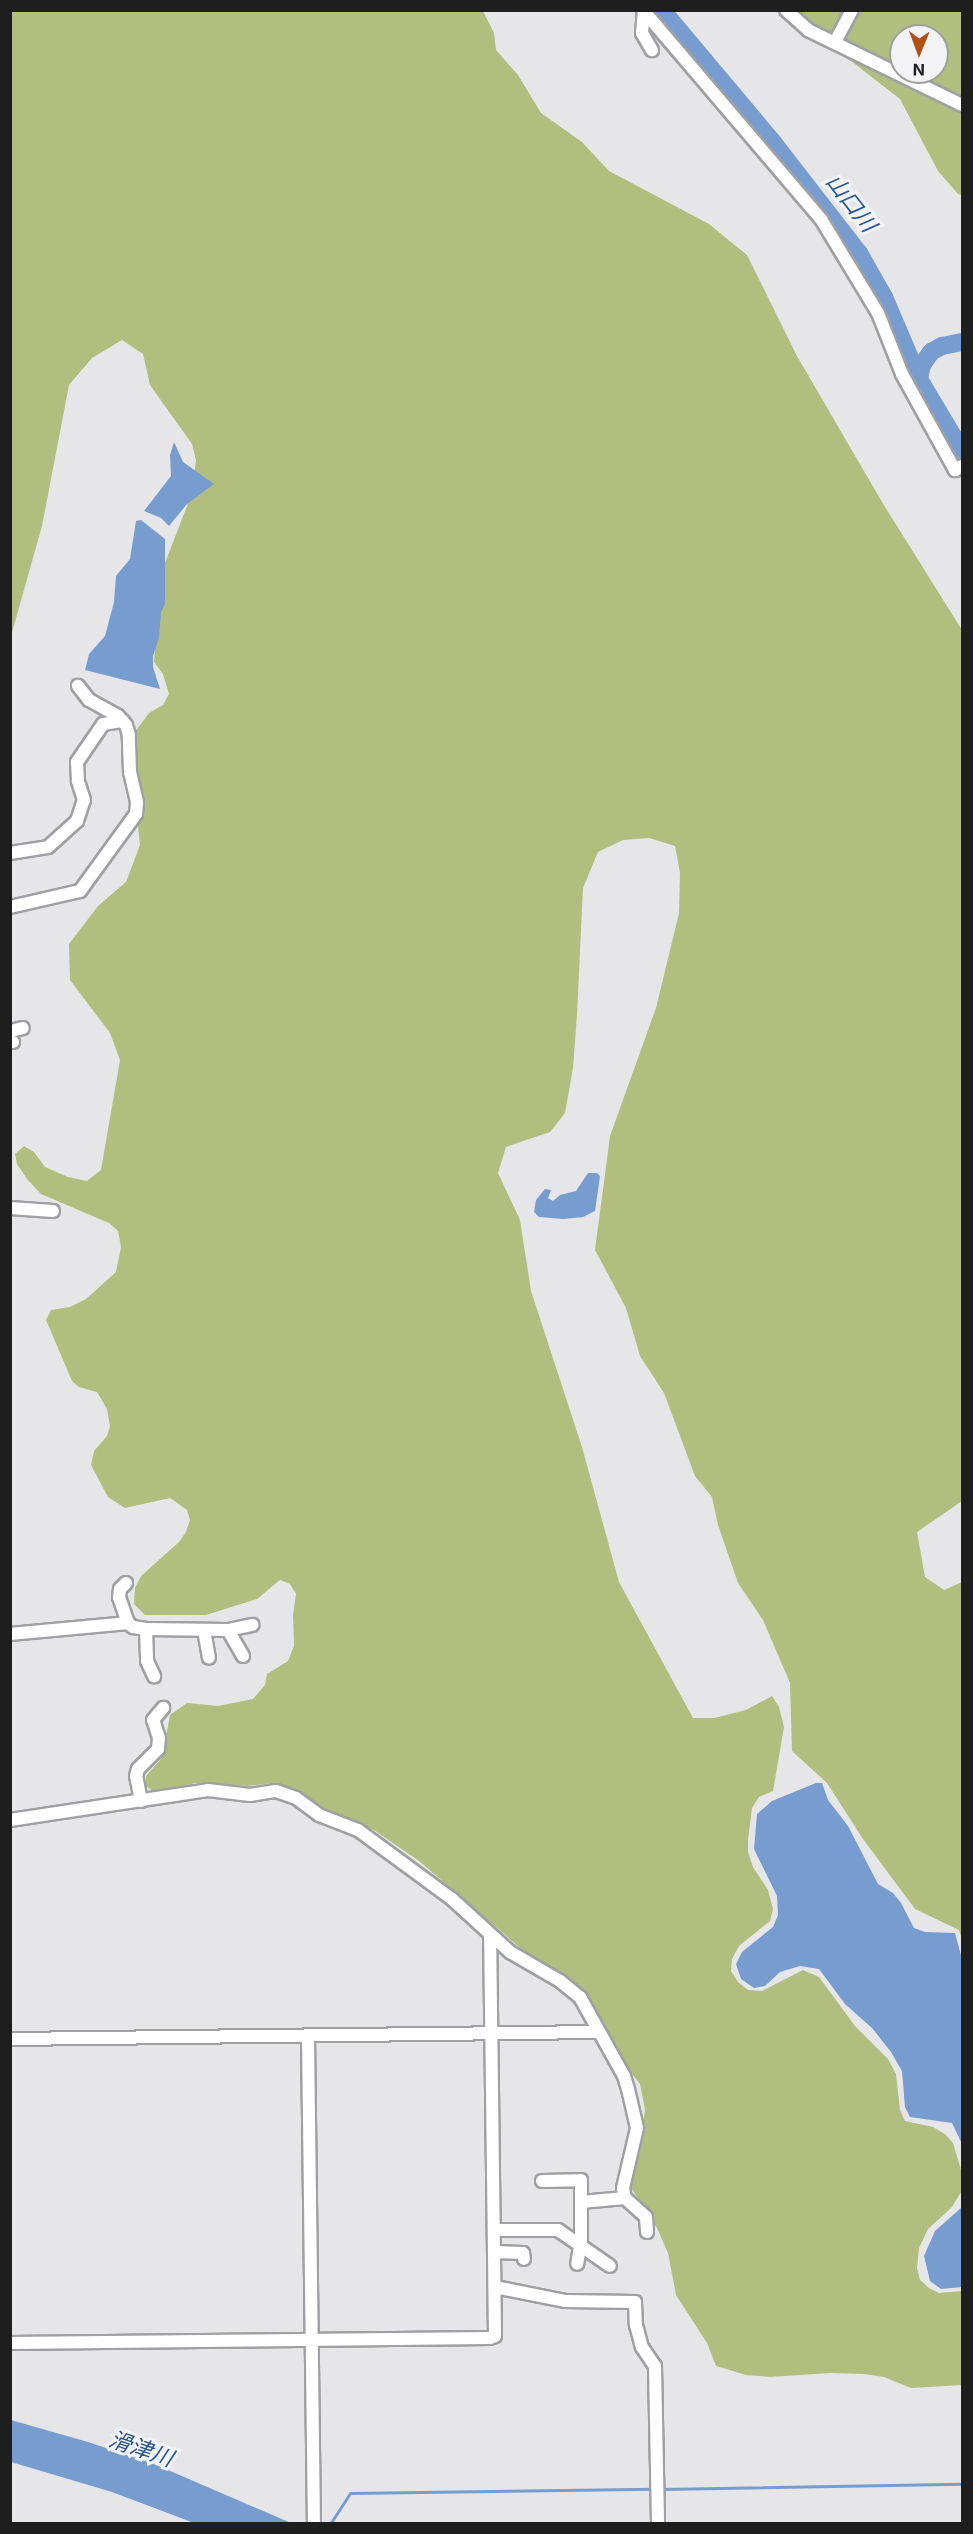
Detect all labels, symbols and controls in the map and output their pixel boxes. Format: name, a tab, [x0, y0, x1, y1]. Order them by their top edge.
north arrow	[889, 24, 949, 84]
text: N	[912, 60, 925, 80]
water label: 山口川	[820, 169, 882, 237]
water label: 滑津川	[106, 2426, 176, 2472]

